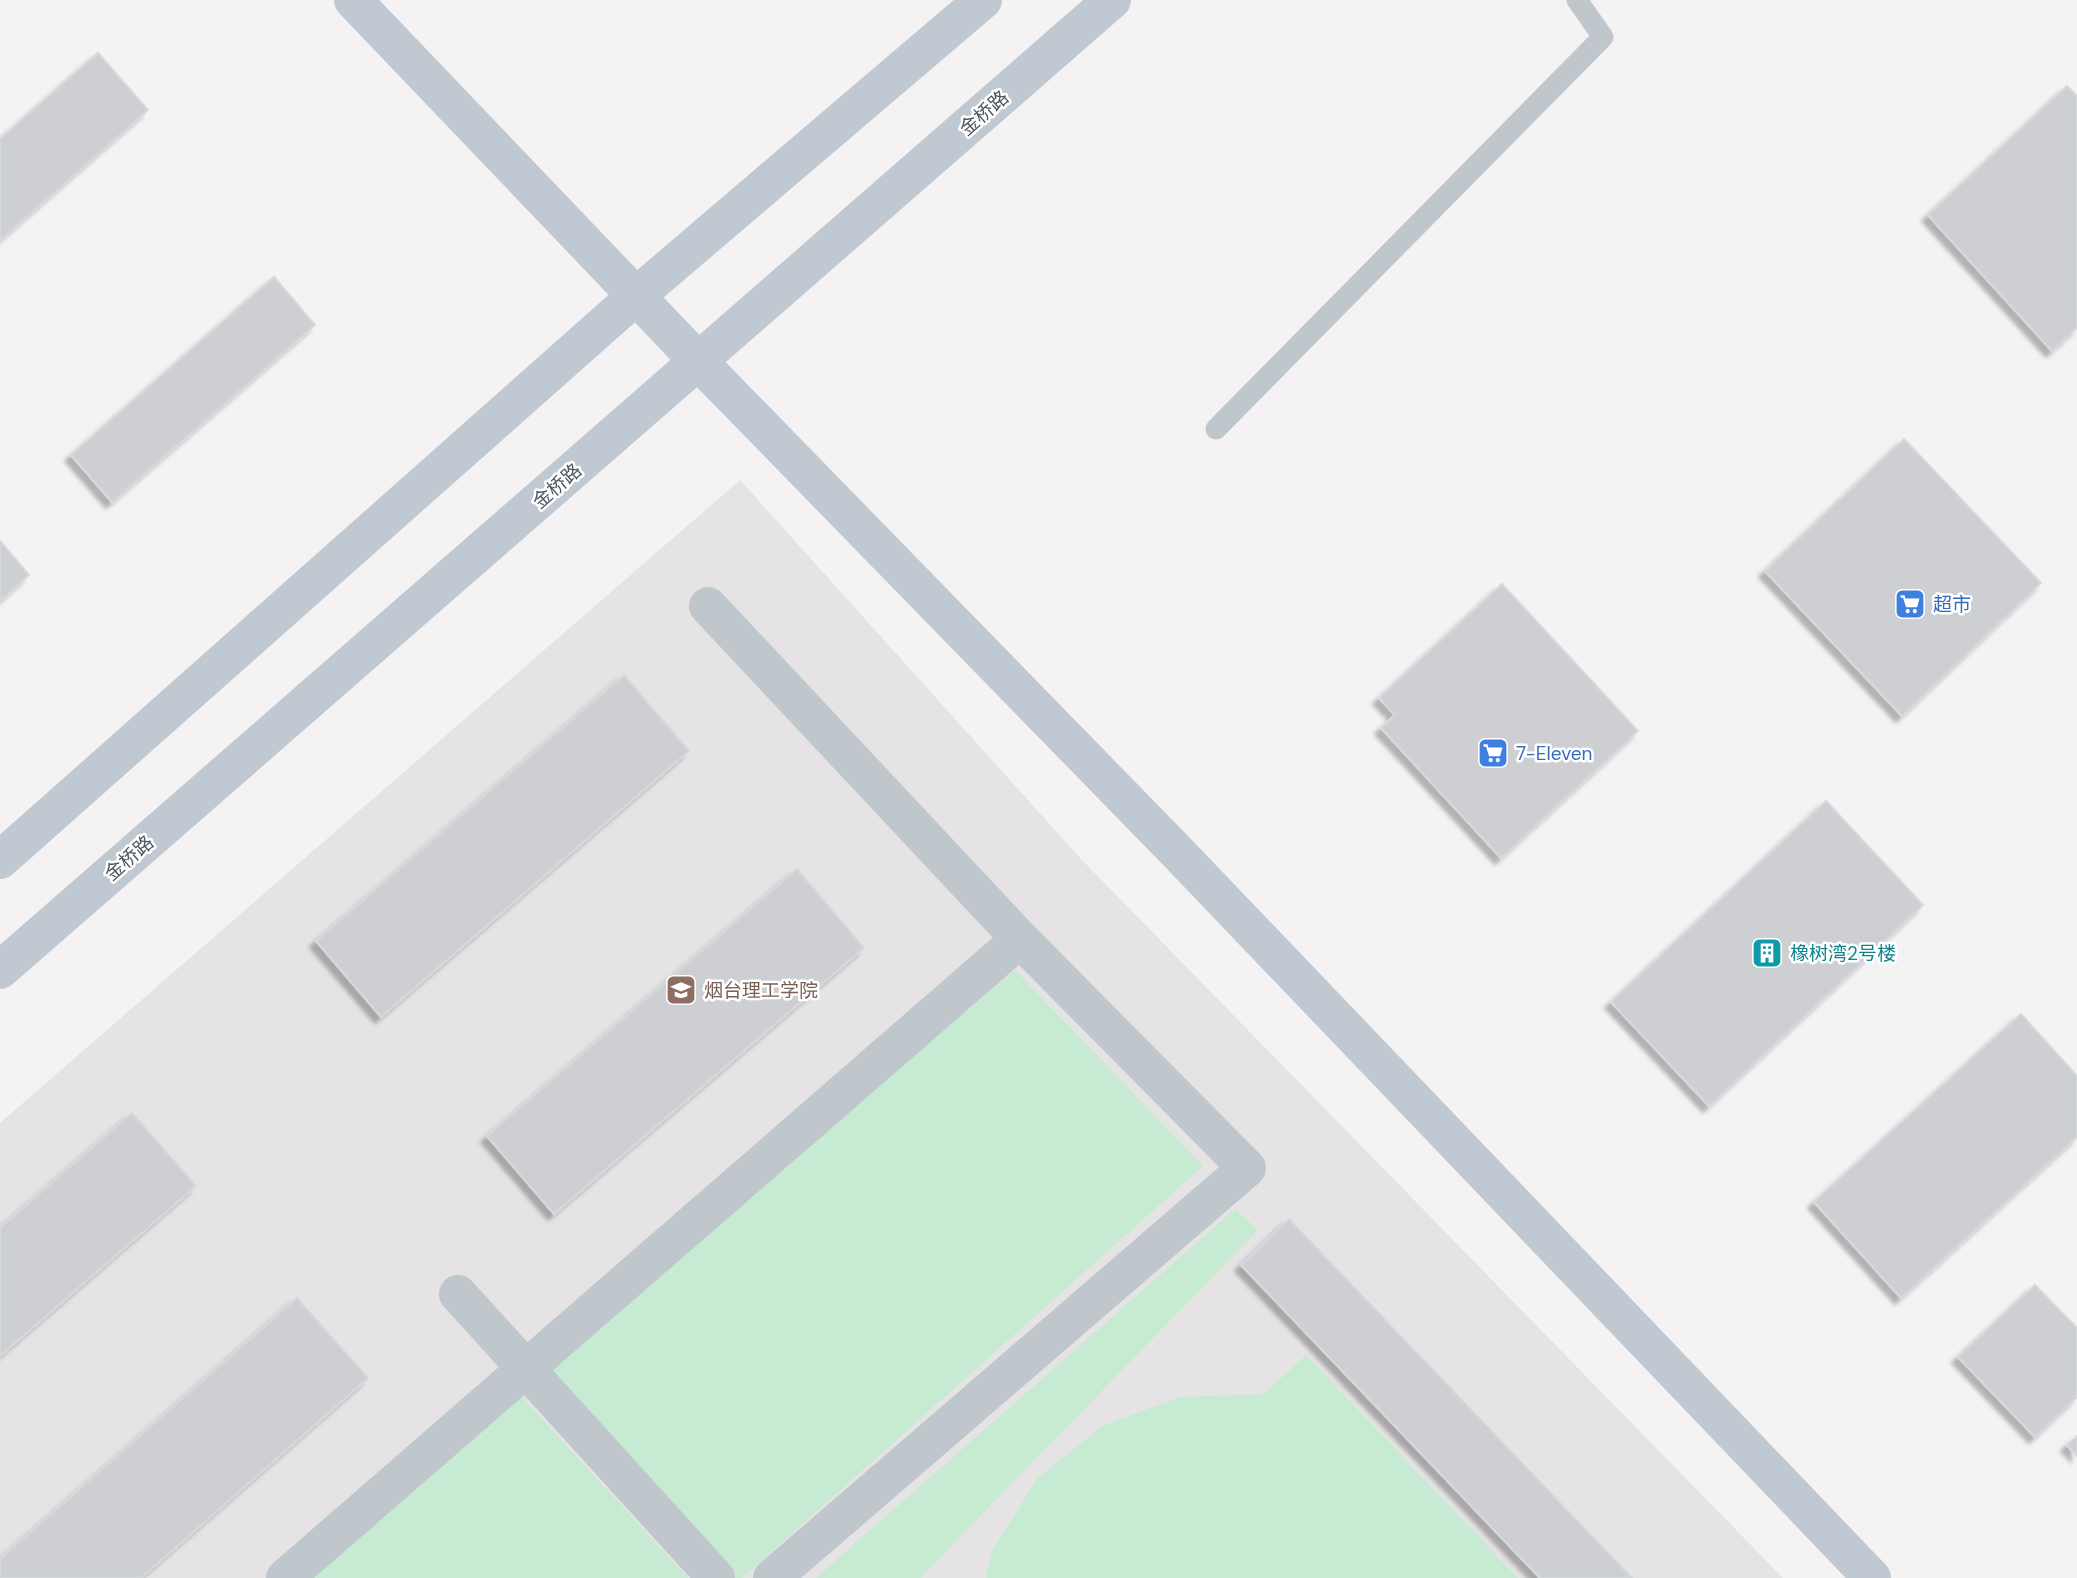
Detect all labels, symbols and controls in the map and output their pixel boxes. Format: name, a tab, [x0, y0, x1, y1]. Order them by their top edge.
street label: 金桥路	[954, 85, 1014, 141]
street label: 金桥路	[527, 458, 587, 514]
supermarket icon: 超市	[1893, 587, 1927, 621]
place label: 超市	[1933, 592, 1971, 617]
supermarket icon: 7-Eleven	[1476, 736, 1510, 770]
place label: 7-Eleven	[1516, 741, 1592, 766]
street label: 金桥路	[99, 830, 159, 886]
building icon: 橡树湾2号楼	[1750, 936, 1784, 970]
place label: 橡树湾2号楼	[1790, 941, 1896, 966]
school or university icon: 烟台理工学院	[664, 973, 698, 1007]
place label: 烟台理工学院	[704, 978, 818, 1003]

